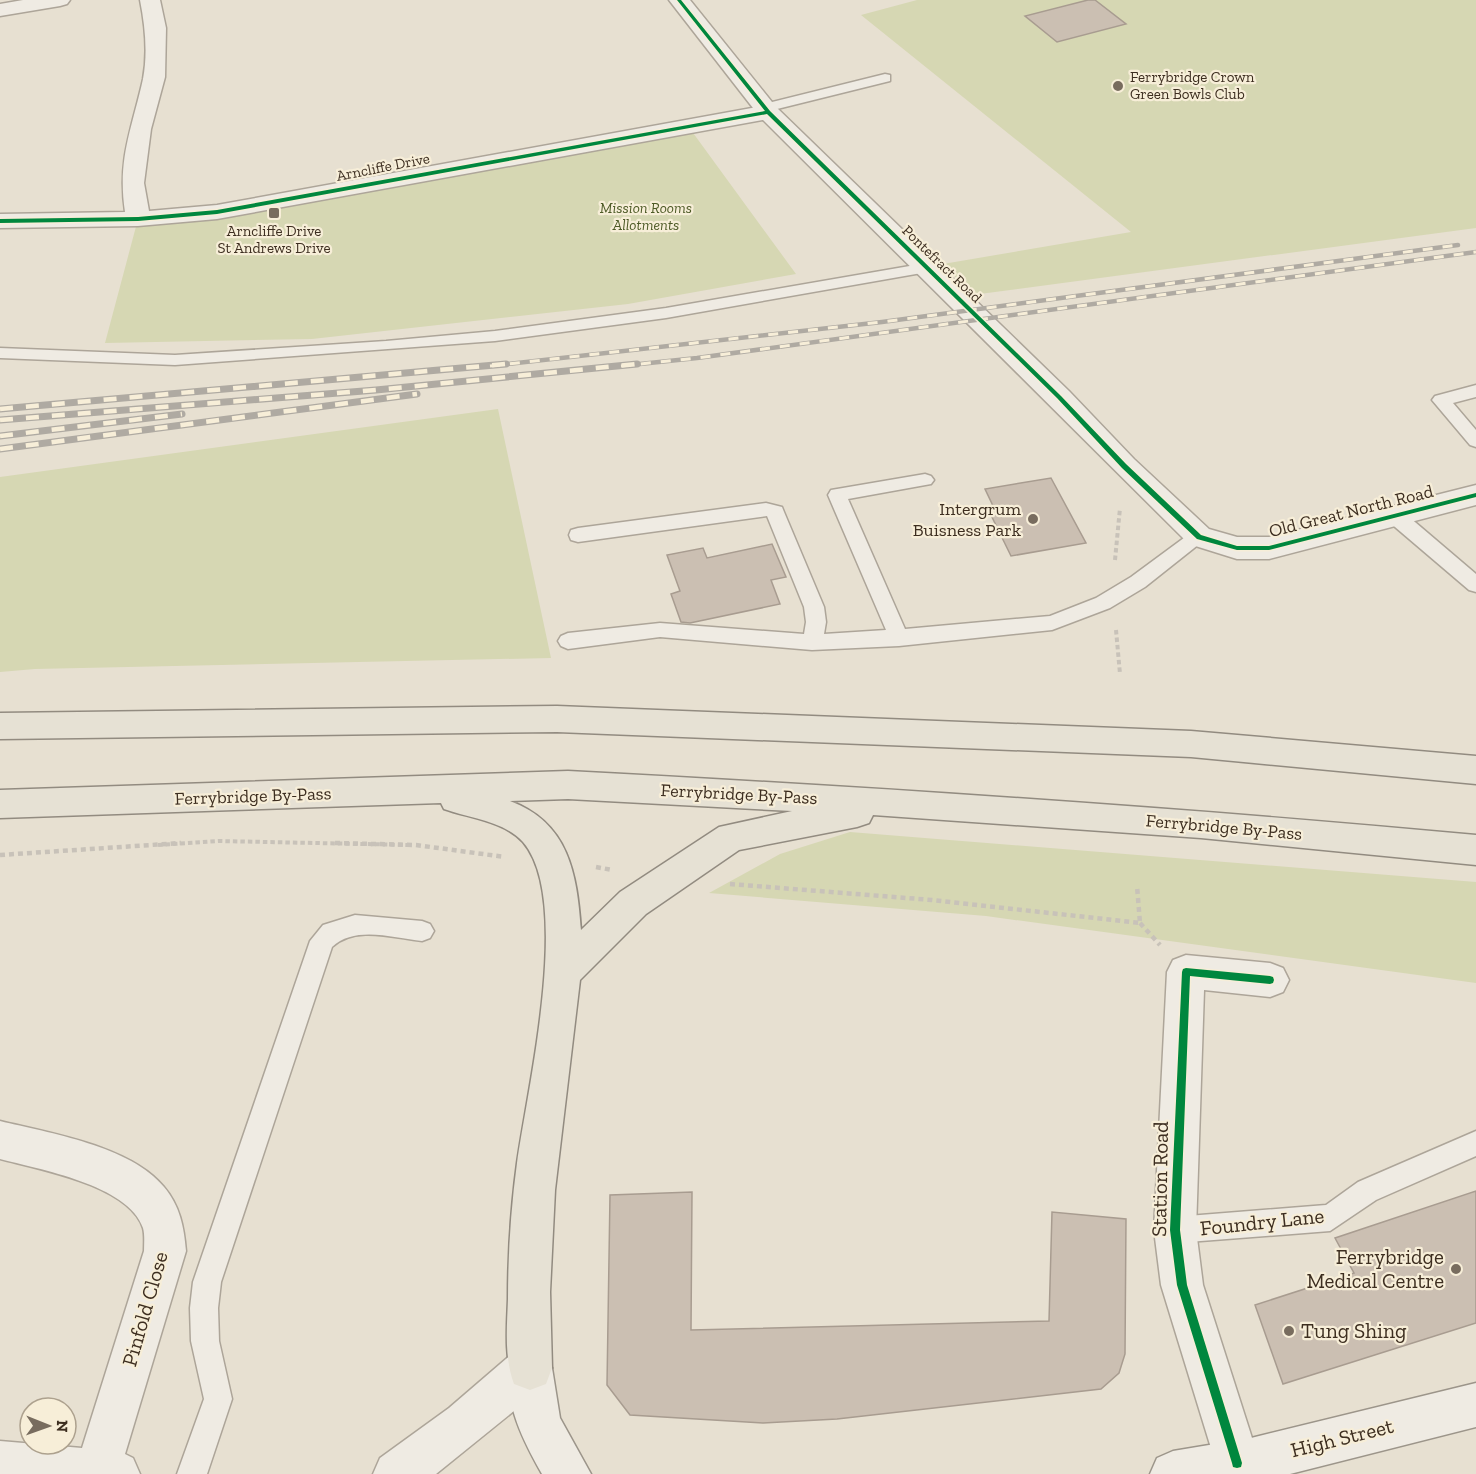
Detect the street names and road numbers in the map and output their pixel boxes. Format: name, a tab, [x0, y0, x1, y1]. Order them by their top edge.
street label: Arncliffe Drive	[335, 149, 431, 185]
street label: Pontefract Road	[898, 222, 986, 307]
street label: Old Great North Road	[1267, 480, 1436, 542]
street label: Ferrybridge By-Pass	[660, 779, 818, 809]
street label: Ferrybridge By-Pass	[174, 782, 332, 810]
street label: Ferrybridge By-Pass	[1145, 809, 1303, 845]
street label: Station Road	[1146, 1121, 1173, 1237]
street label: Foundry Lane	[1199, 1203, 1325, 1240]
street label: Pinfold Close	[116, 1248, 173, 1369]
street label: High Street	[1288, 1413, 1396, 1462]

